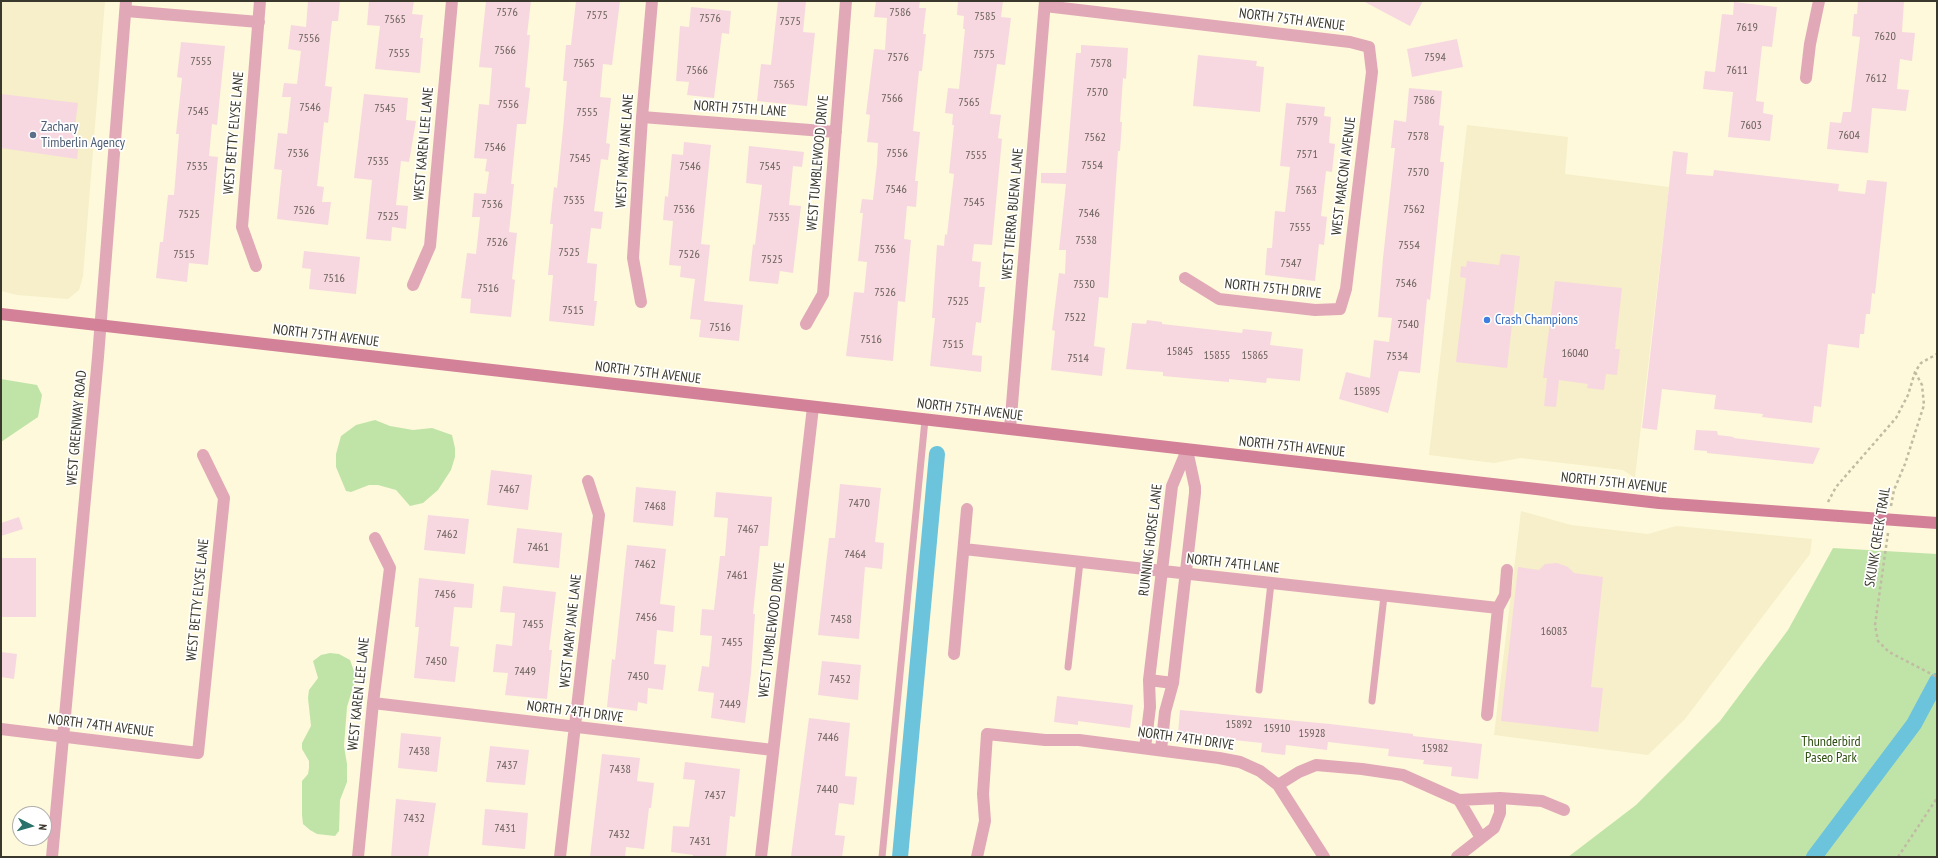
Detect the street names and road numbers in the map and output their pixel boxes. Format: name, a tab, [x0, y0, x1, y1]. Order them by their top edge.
street label: NORTH 75TH AVENUE	[1238, 5, 1346, 35]
street label: WEST BETTY ELYSE LANE	[220, 71, 248, 195]
street label: WEST KAREN LEE LANE	[411, 87, 437, 201]
street label: WEST MARY JANE LANE	[613, 93, 637, 209]
street label: WEST TUMBLEWOOD DRIVE	[804, 94, 832, 232]
street label: NORTH 75TH LANE	[693, 97, 787, 121]
street label: WEST MARCONI AVENUE	[1328, 116, 1360, 236]
street label: WEST TIERRA BUENA LANE	[999, 148, 1027, 280]
street label: NORTH 75TH DRIVE	[1224, 276, 1322, 302]
street label: NORTH 75TH AVENUE	[272, 321, 380, 351]
street label: NORTH 75TH AVENUE	[594, 358, 702, 388]
street label: WEST GREENWAY ROAD	[64, 370, 90, 486]
street label: NORTH 75TH AVENUE	[916, 395, 1024, 425]
street label: NORTH 75TH AVENUE	[1238, 433, 1346, 461]
street label: NORTH 75TH AVENUE	[1560, 469, 1668, 497]
street label: RUNNING HORSE LANE	[1136, 483, 1166, 597]
street label: SKUNK CREEK TRAIL	[1862, 486, 1894, 588]
street label: WEST BETTY ELYSE LANE	[183, 538, 213, 662]
street label: NORTH 74TH LANE	[1186, 551, 1280, 577]
street label: WEST TUMBLEWOOD DRIVE	[755, 561, 789, 699]
street label: WEST MARY JANE LANE	[557, 573, 585, 689]
street label: WEST KAREN LEE LANE	[345, 636, 373, 752]
street label: NORTH 74TH DRIVE	[526, 698, 624, 726]
street label: NORTH 74TH AVENUE	[47, 711, 155, 741]
street label: NORTH 74TH DRIVE	[1137, 724, 1235, 754]

